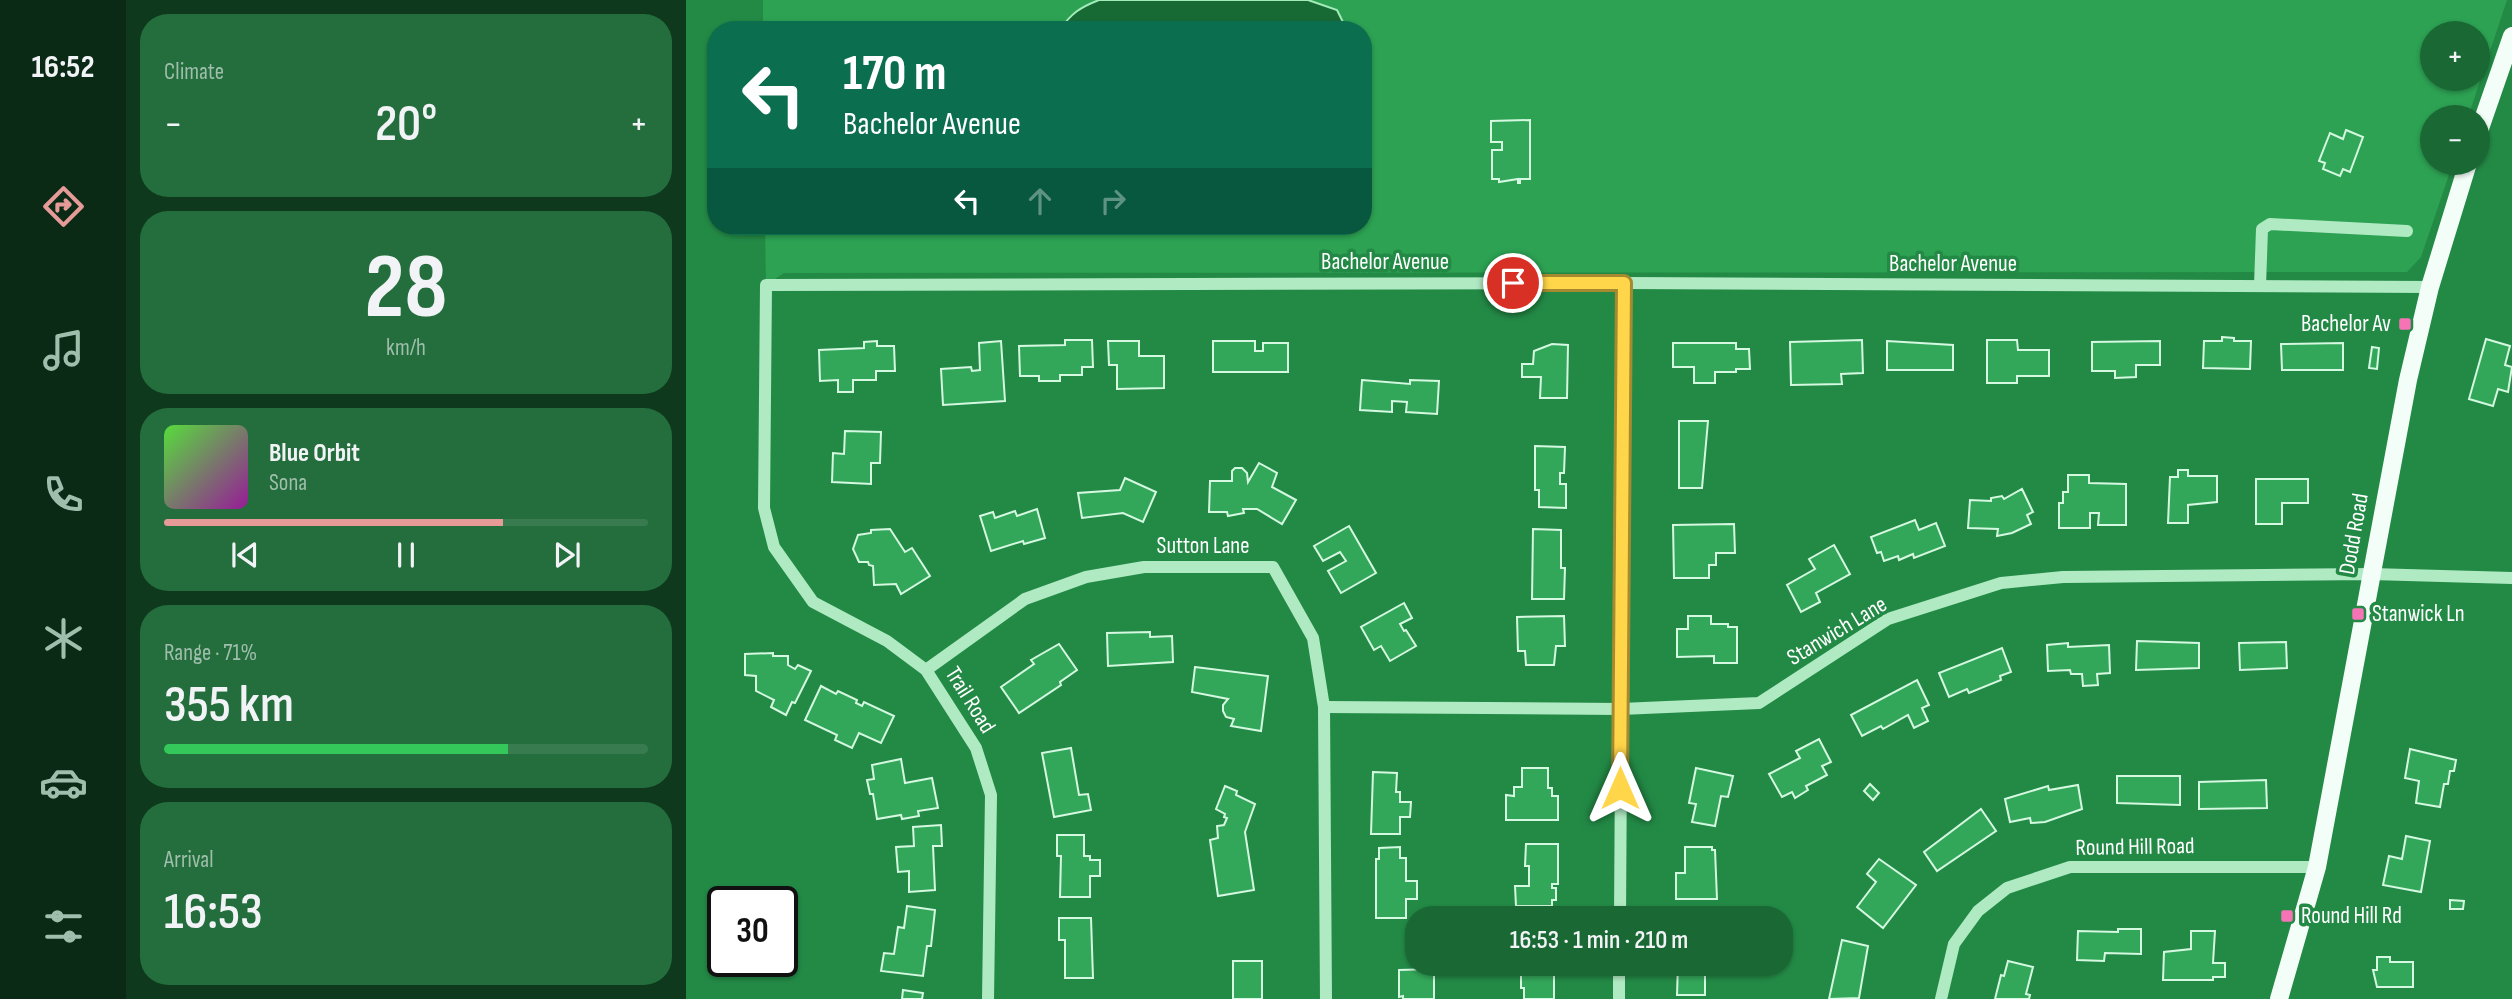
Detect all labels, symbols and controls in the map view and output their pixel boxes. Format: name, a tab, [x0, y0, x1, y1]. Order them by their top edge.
map controls	[2420, 21, 2490, 175]
button: +	[2420, 21, 2490, 91]
text: 170 m	[843, 45, 947, 104]
text: 16:52	[32, 48, 94, 87]
icon: left	[728, 49, 819, 140]
text: Climate	[164, 58, 224, 86]
text: 20°	[375, 93, 437, 156]
text: −	[164, 102, 183, 147]
text: +	[629, 102, 648, 147]
text: Bachelor Avenue	[843, 105, 1021, 144]
button: −	[2420, 105, 2490, 175]
icon: directions	[39, 182, 88, 231]
icon: left	[948, 182, 986, 220]
icon: ahead	[1021, 182, 1059, 220]
icon: right	[1094, 182, 1132, 220]
text: 28	[365, 234, 447, 343]
street label: Bachelor Avenue	[1321, 248, 1449, 276]
street label: Bachelor Avenue	[1889, 250, 2017, 278]
pin	[1483, 253, 1543, 313]
icon: arrive	[1494, 264, 1532, 302]
place label: Bachelor Av	[2301, 310, 2391, 338]
marker: Bachelor Av	[2397, 316, 2413, 332]
icon: music	[39, 326, 88, 375]
text: km/h	[386, 334, 426, 362]
text: Blue Orbit	[269, 438, 360, 469]
text: Sona	[269, 469, 307, 497]
icon: phone	[39, 470, 88, 519]
street label: Dodd Road	[2333, 491, 2375, 577]
street label: Sutton Lane	[1157, 532, 1249, 560]
icon: previous	[226, 536, 264, 574]
icon: pause	[387, 536, 425, 574]
icon: next	[548, 536, 586, 574]
street label: Stanwich Lane	[1782, 590, 1892, 672]
place label: Stanwick Ln	[2372, 600, 2465, 628]
marker: Stanwick Ln	[2350, 606, 2366, 622]
icon: climate	[39, 614, 88, 663]
text: Range · 71%	[164, 639, 257, 667]
street label: Trail Road	[939, 662, 1001, 738]
text: 355 km	[164, 674, 294, 737]
position arrow	[1583, 751, 1657, 825]
icon: car	[39, 758, 88, 807]
street label: Round Hill Road	[2075, 832, 2195, 862]
text: Arrival	[164, 846, 213, 874]
text: 16:53	[164, 881, 263, 944]
speed limit sign: 30	[707, 886, 798, 977]
icon: filters	[39, 902, 88, 951]
place label: Round Hill Rd	[2301, 902, 2402, 930]
marker: Round Hill Rd	[2279, 908, 2295, 924]
text: 16:53 · 1 min · 210 m	[1510, 925, 1688, 956]

